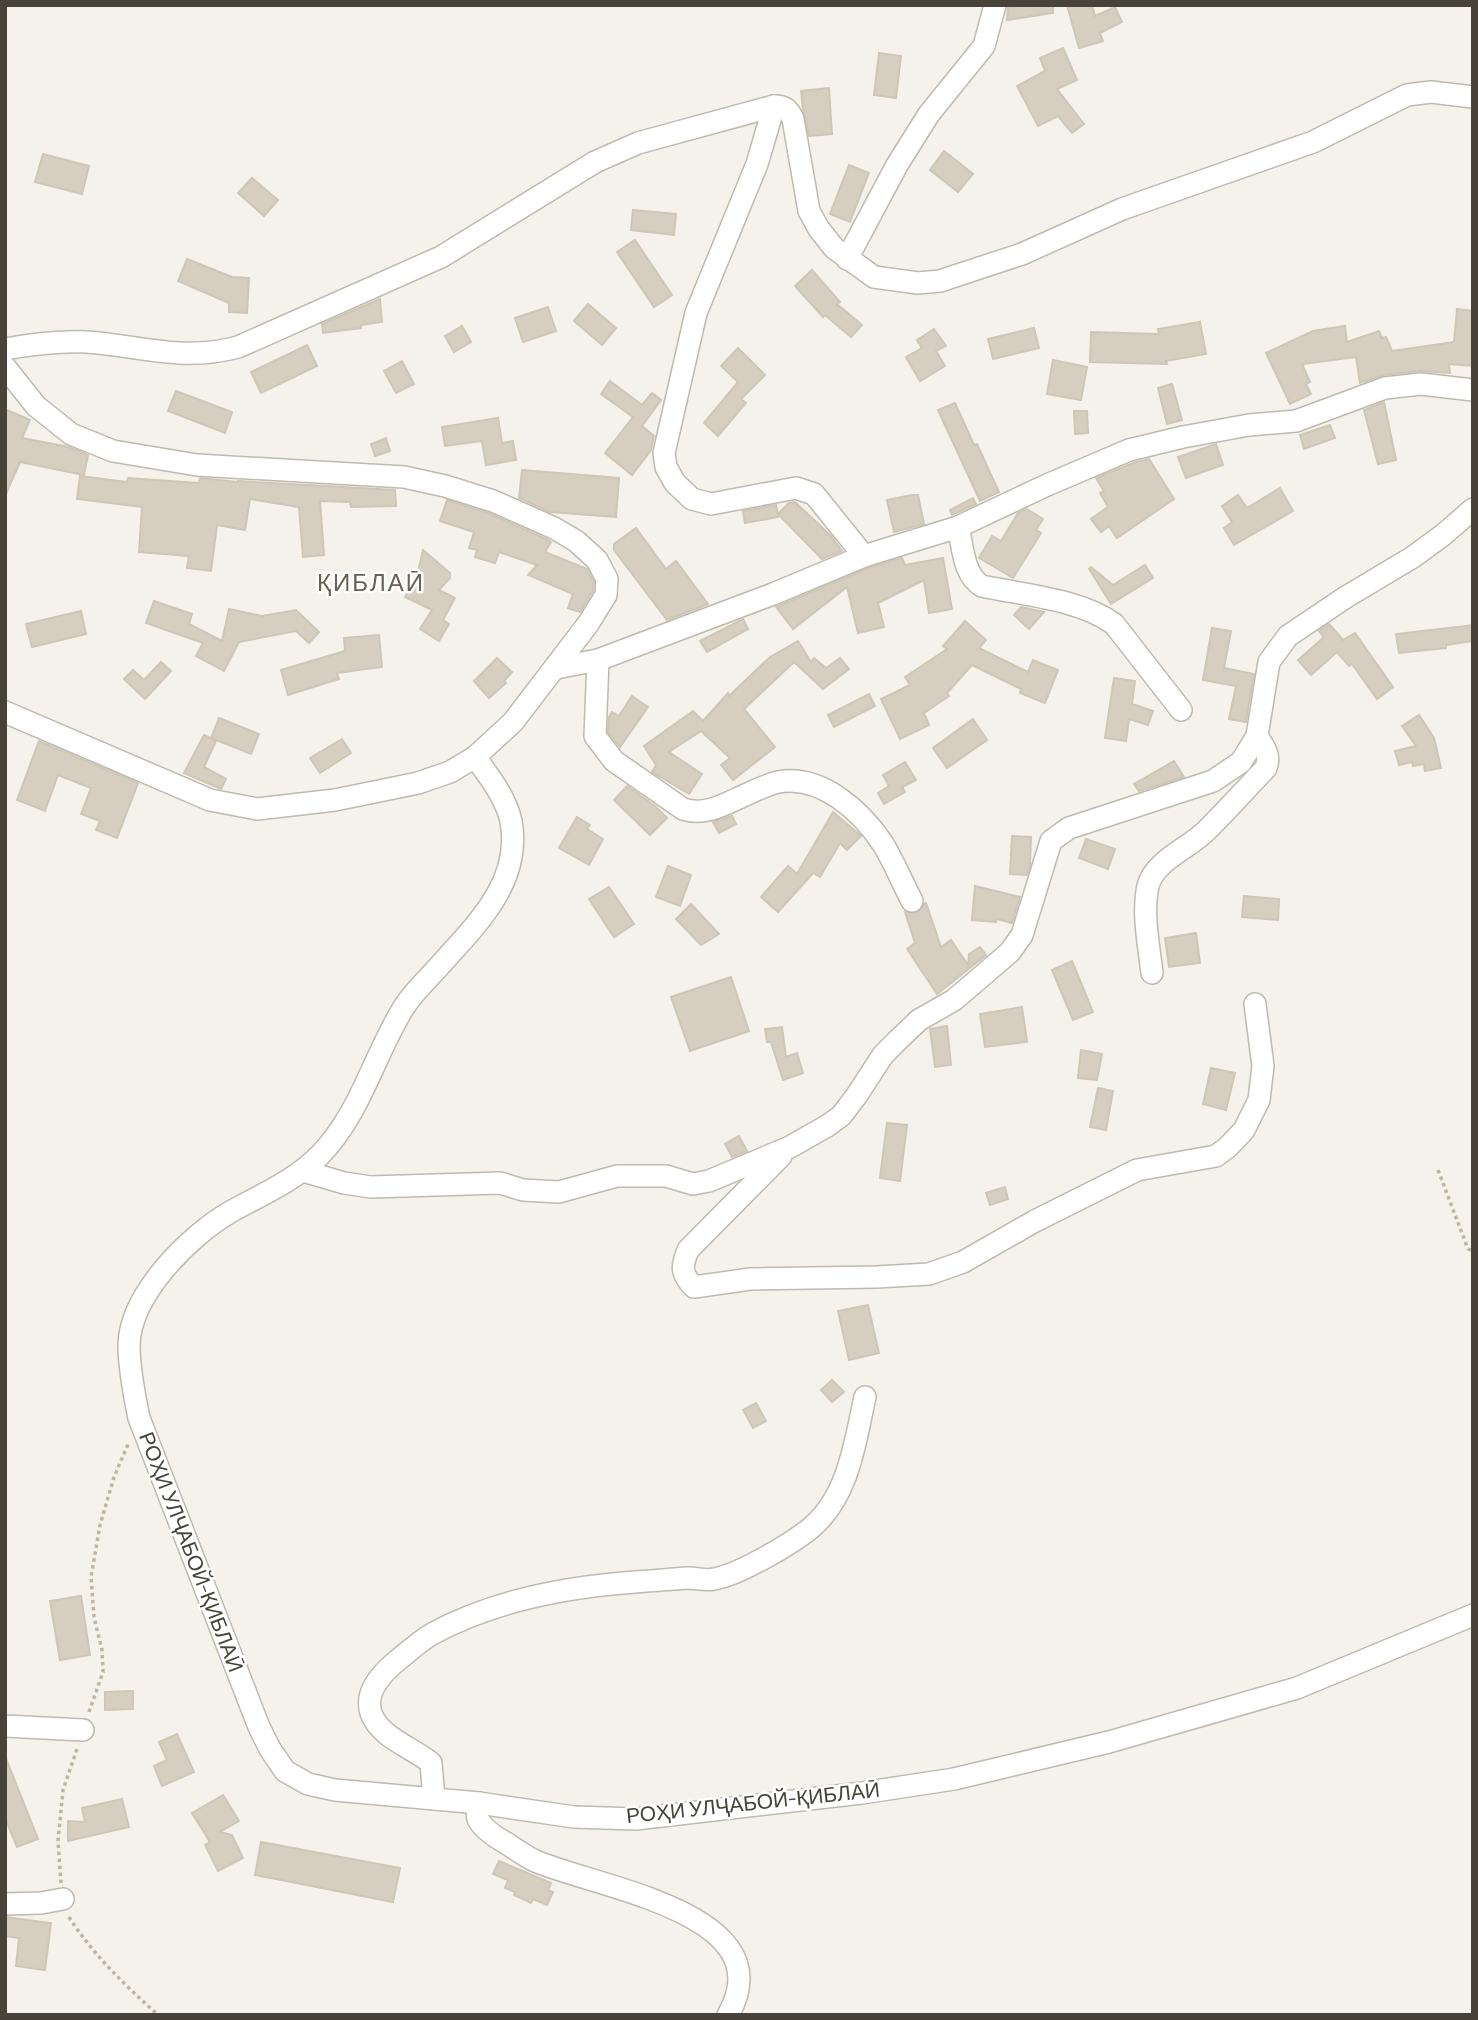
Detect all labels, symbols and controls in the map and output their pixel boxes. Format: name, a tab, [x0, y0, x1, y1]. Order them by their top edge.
district label: ҚИБЛАӢ	[317, 567, 425, 596]
street label: РОҲИ УЛҶАБОЙ-ҚИБЛАӢ	[135, 1428, 250, 1675]
street label: РОҲИ УЛҶАБОЙ-ҚИБЛАӢ	[625, 1776, 881, 1827]

